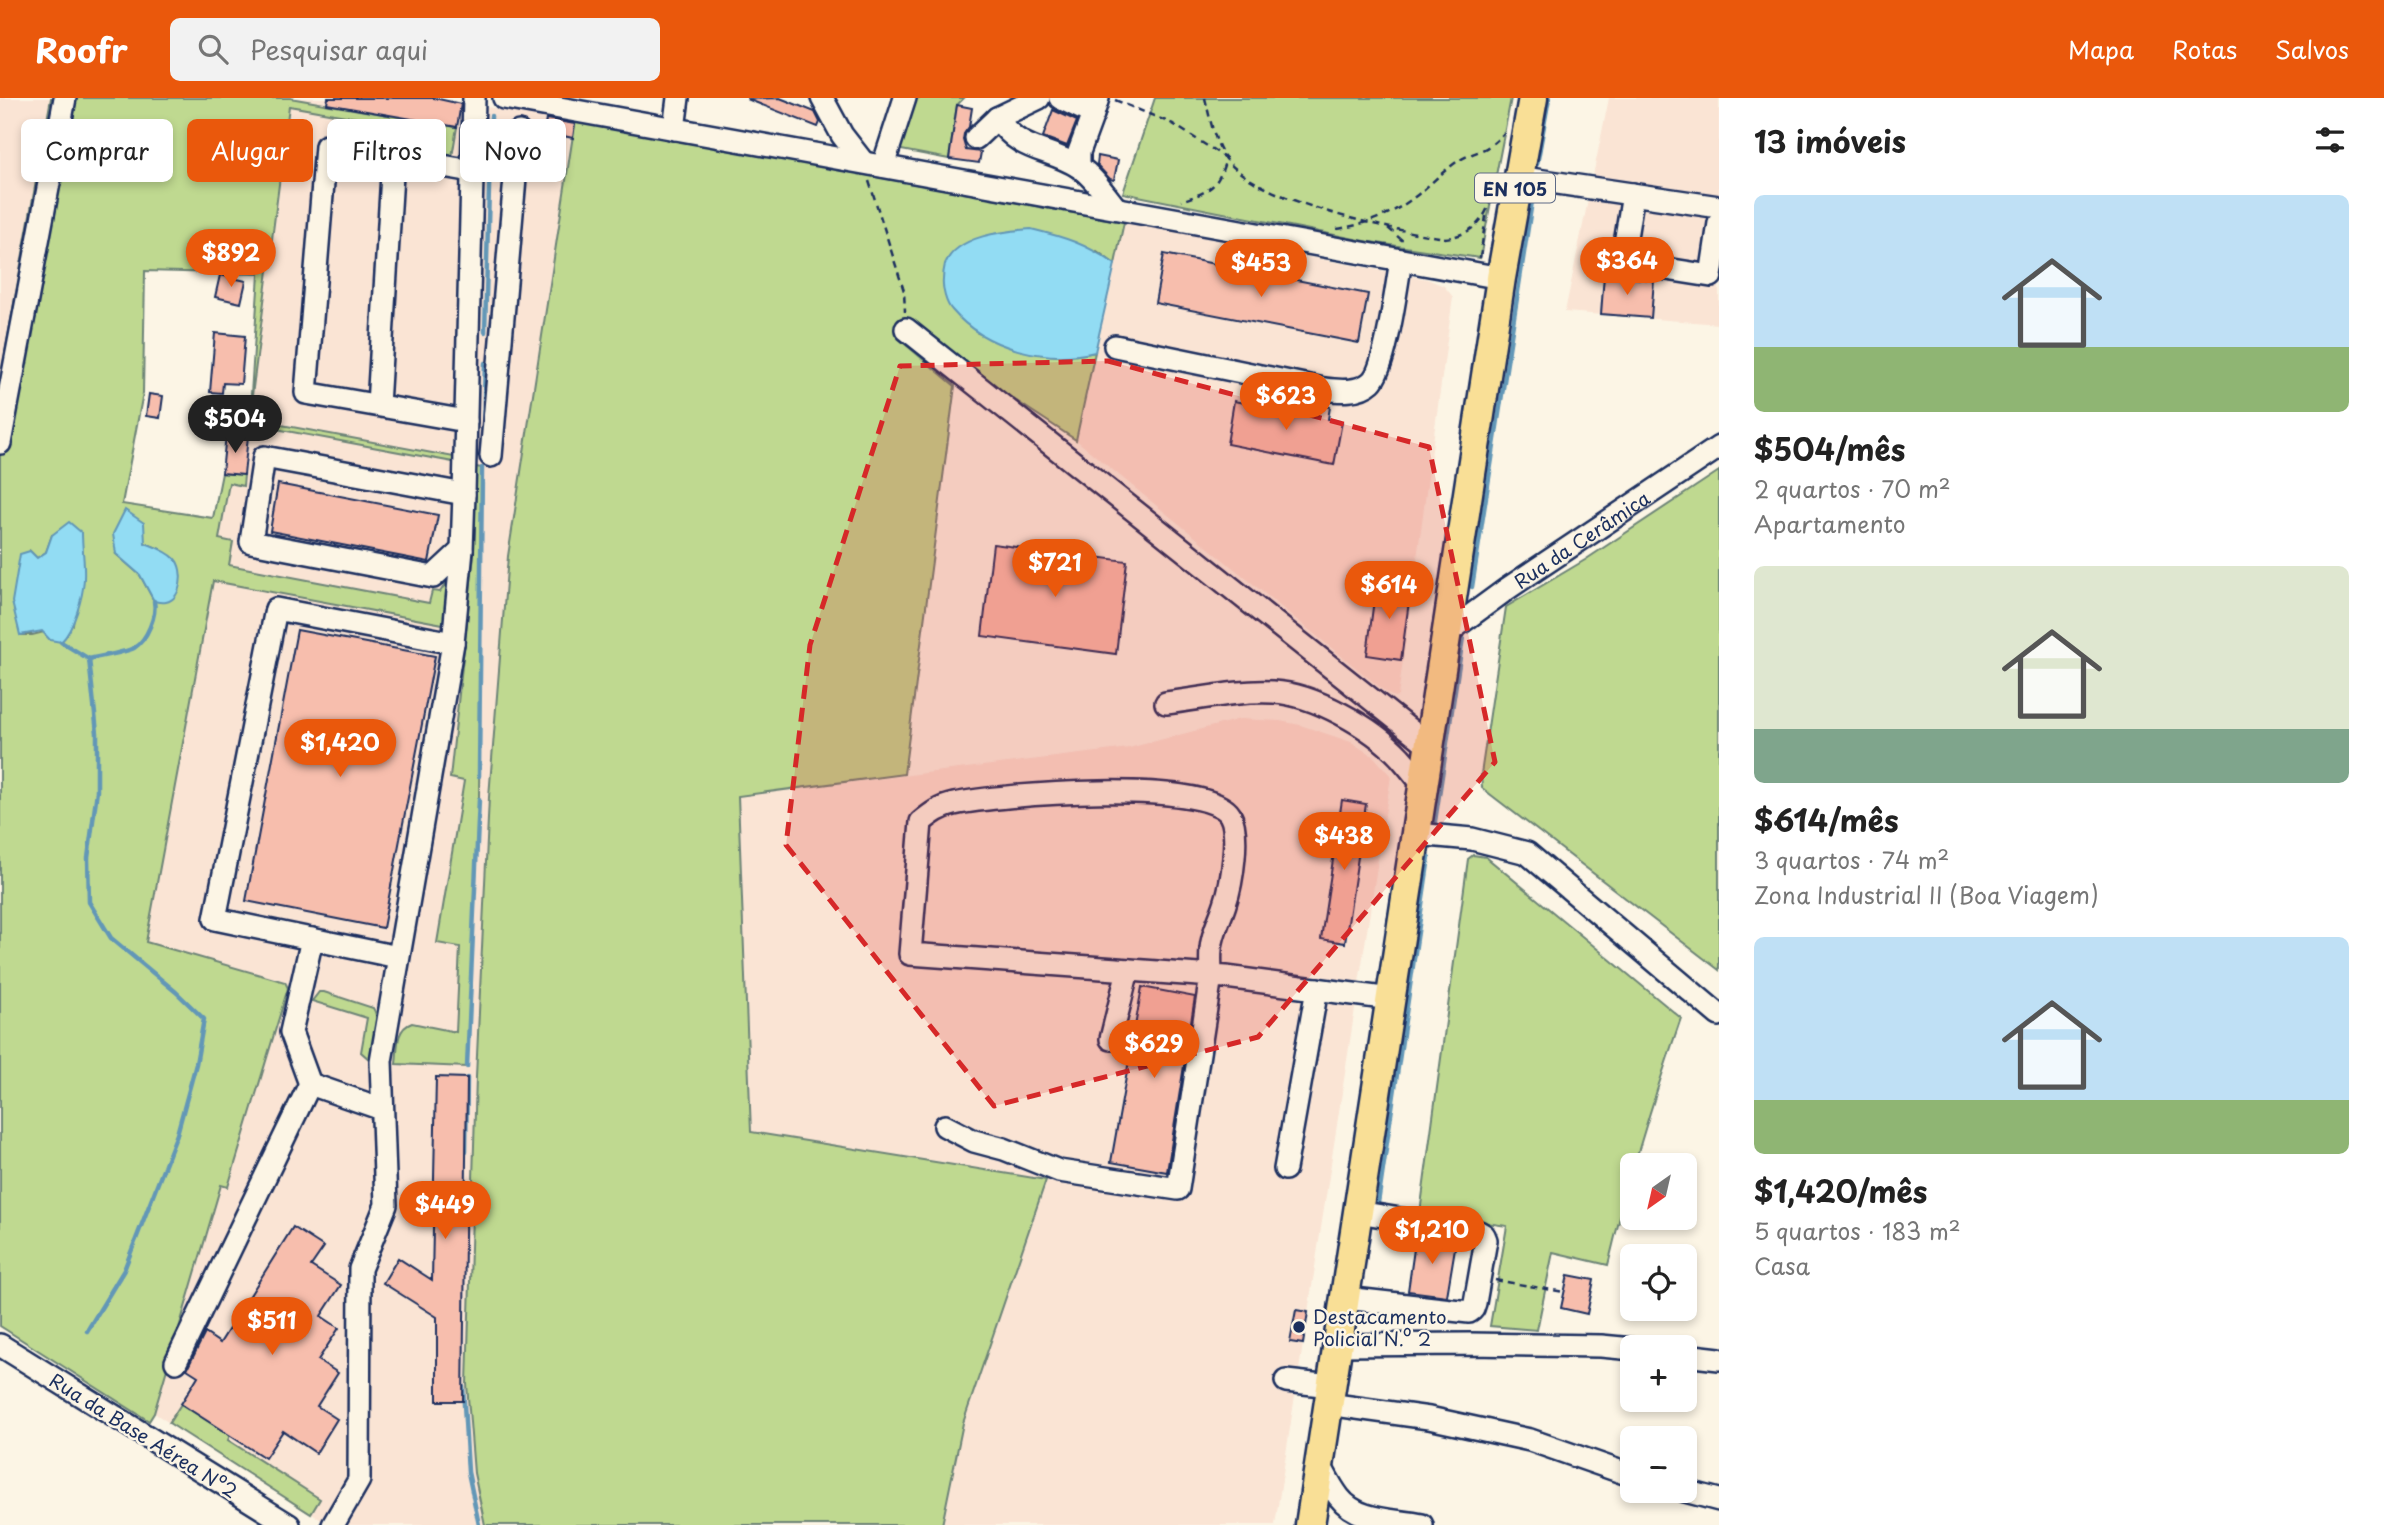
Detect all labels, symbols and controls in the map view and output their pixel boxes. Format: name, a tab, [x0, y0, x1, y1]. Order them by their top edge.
search box	[170, 18, 660, 81]
text: Roofr	[35, 24, 128, 74]
icon: search	[194, 30, 232, 68]
text: Pesquisar aqui	[250, 30, 428, 69]
text: Mapa	[2068, 31, 2134, 67]
text: Rotas	[2172, 31, 2237, 67]
text: Salvos	[2275, 31, 2349, 67]
text: 13 imóveis	[1754, 118, 1906, 163]
chip: Comprar	[21, 119, 173, 182]
chip: Alugar	[187, 119, 313, 182]
chip: Filtros	[327, 119, 446, 182]
chip: Novo	[460, 119, 566, 182]
icon: filters	[2311, 121, 2349, 159]
road number: EN 105	[1475, 174, 1555, 202]
pin: $892	[190, 230, 272, 289]
text: $892	[202, 234, 260, 269]
pin: $364	[1586, 238, 1668, 297]
pin: $453	[1220, 240, 1302, 299]
icon: home	[1989, 240, 2115, 366]
text: $364	[1596, 242, 1658, 277]
text: $453	[1231, 244, 1291, 279]
pin: $623	[1245, 372, 1327, 432]
text: $623	[1256, 377, 1316, 412]
pin: $504	[194, 396, 276, 455]
text: $504	[204, 400, 266, 435]
text: $504/mês	[1754, 426, 1905, 471]
text: 2 quartos · 70 m²	[1754, 471, 1951, 506]
street label: Rua da Cerâmica	[1508, 483, 1655, 595]
text: Apartamento	[1754, 506, 1906, 541]
pin: $721	[1014, 540, 1096, 599]
text: $721	[1028, 544, 1082, 579]
pin: $614	[1348, 561, 1430, 621]
text: $614	[1361, 566, 1417, 601]
icon: home	[1989, 611, 2115, 737]
pin: $1,420	[283, 720, 397, 779]
text: $1,420	[300, 724, 380, 759]
text: $614/mês	[1754, 797, 1899, 842]
pin: $438	[1303, 812, 1385, 872]
text: $438	[1314, 817, 1374, 852]
text: 3 quartos · 74 m²	[1754, 842, 1949, 877]
text: Zona Industrial II (Boa Viagem)	[1754, 877, 2099, 912]
icon: home	[1989, 982, 2115, 1108]
pin: $629	[1113, 1020, 1195, 1080]
text: $629	[1124, 1025, 1184, 1060]
north arrow	[1620, 1153, 1698, 1230]
map controls	[1620, 1153, 1697, 1503]
text: $1,420/mês	[1754, 1168, 1927, 1213]
pin: $449	[404, 1182, 486, 1241]
text: $449	[415, 1186, 475, 1221]
pin: $1,210	[1375, 1206, 1489, 1266]
text: $1,210	[1395, 1211, 1469, 1246]
text: 5 quartos · 183 m²	[1754, 1213, 1961, 1248]
button: locate	[1620, 1244, 1697, 1321]
text: Casa	[1754, 1248, 1810, 1283]
pin: $511	[231, 1298, 313, 1357]
text: $511	[247, 1302, 297, 1337]
place label: Destacamento Policial N.º 2	[1313, 1302, 1447, 1352]
marker: Destacamento Policial N.º 2	[1291, 1319, 1307, 1335]
button: +	[1620, 1335, 1697, 1412]
street label: Rua da Base Aérea Nº2	[45, 1366, 243, 1504]
button: −	[1620, 1426, 1697, 1503]

